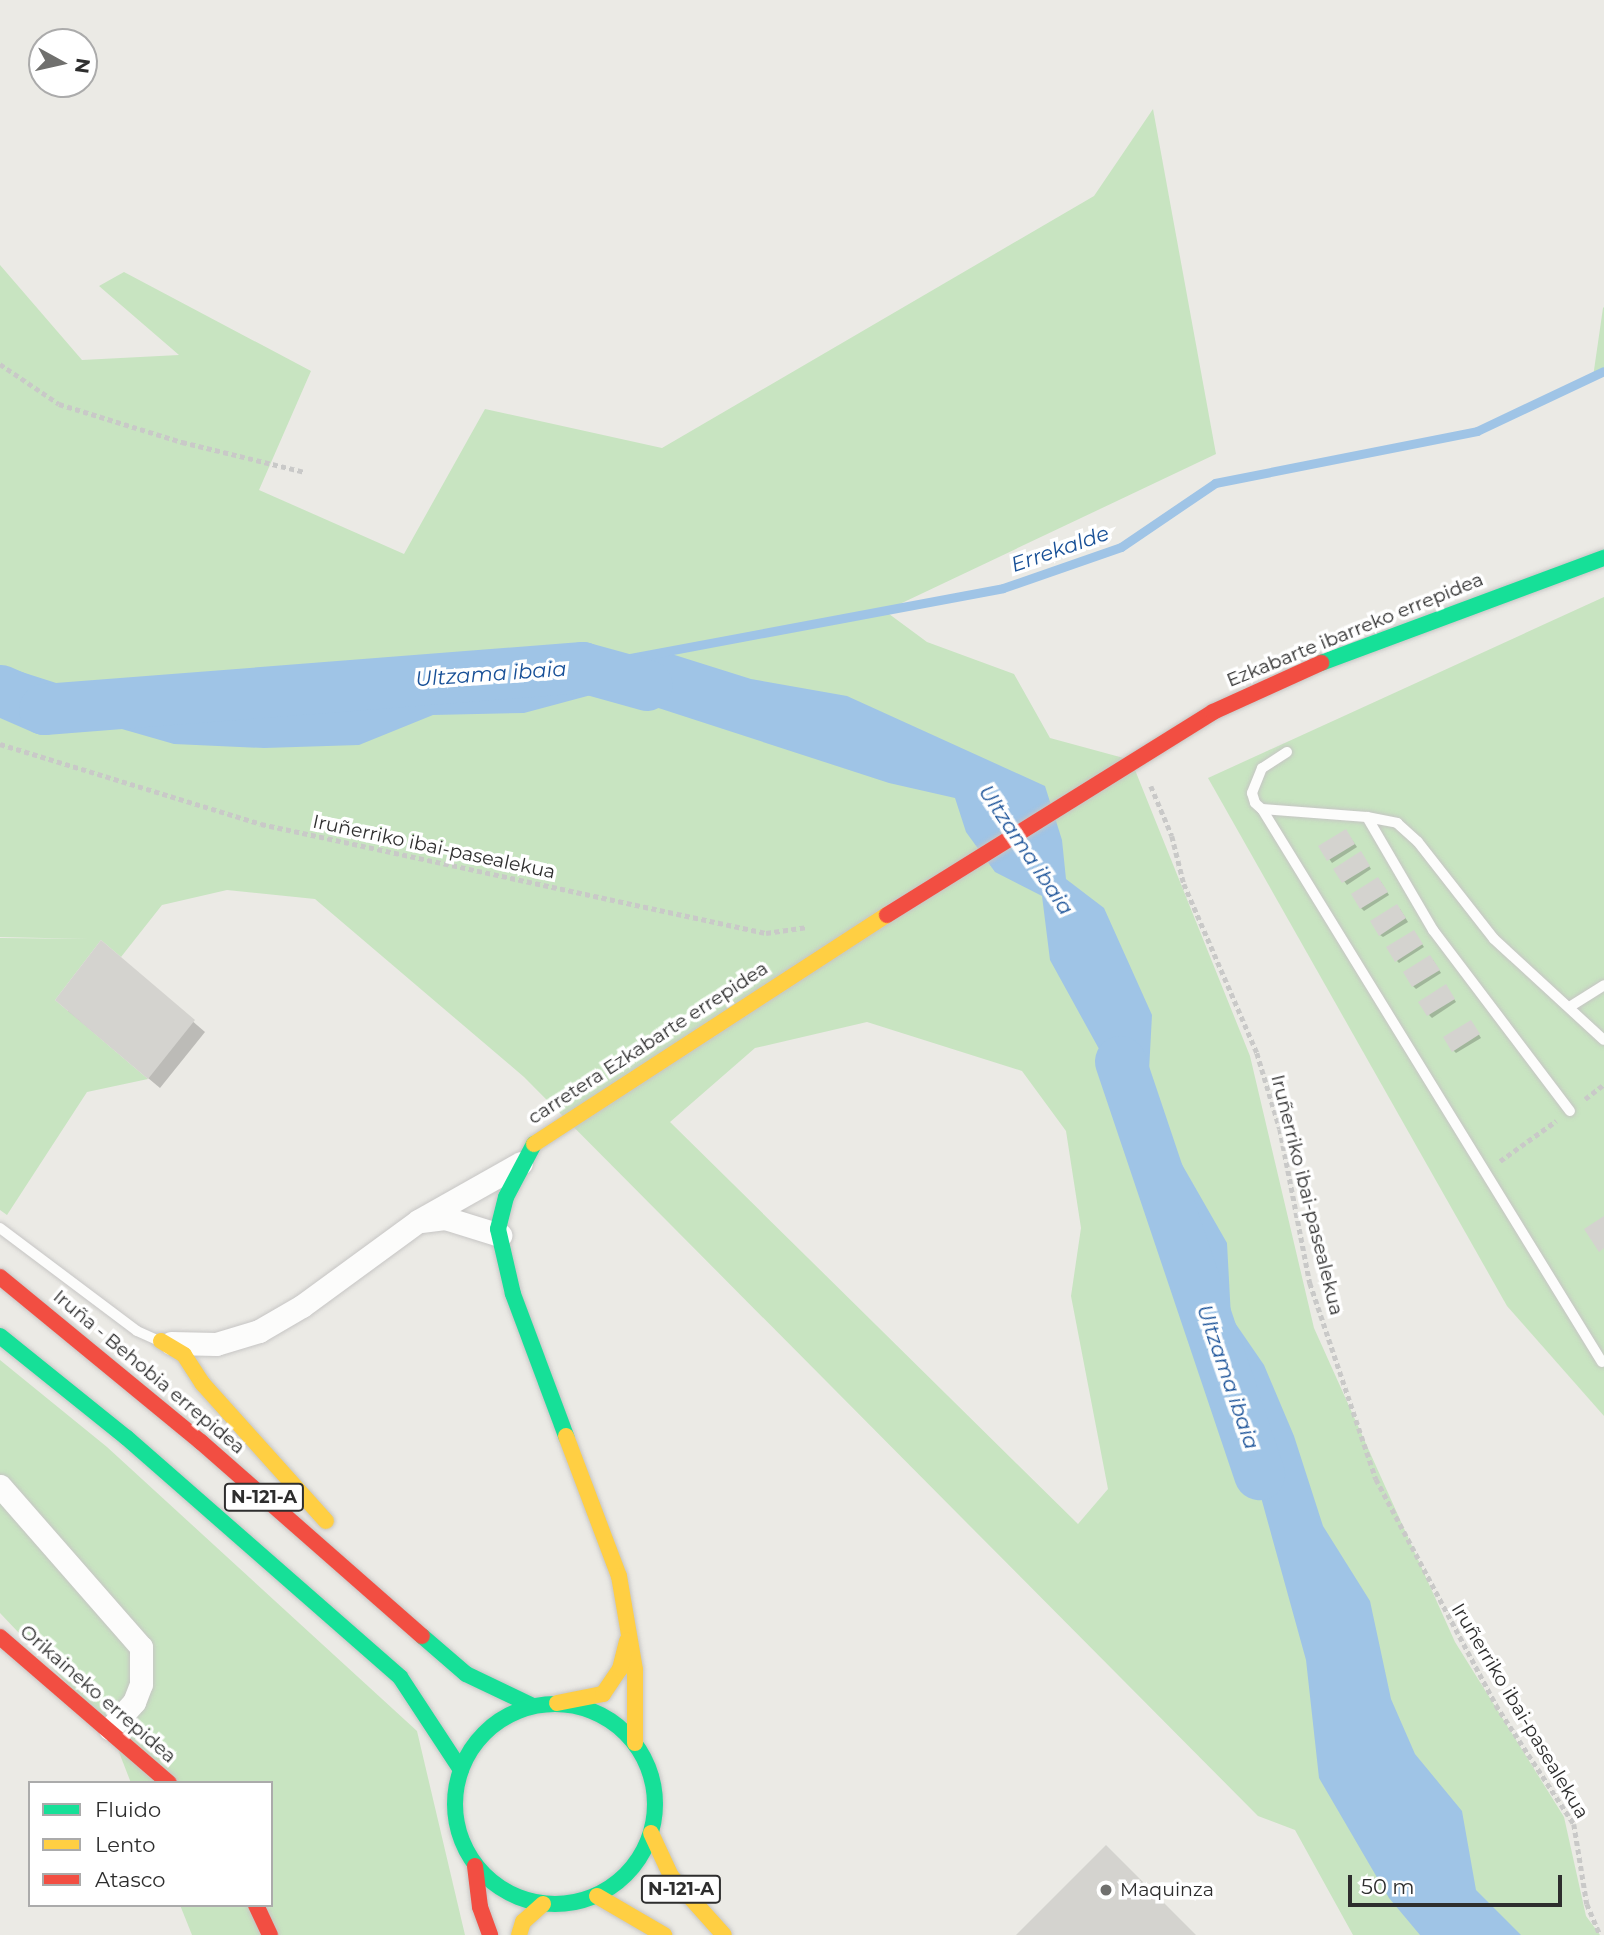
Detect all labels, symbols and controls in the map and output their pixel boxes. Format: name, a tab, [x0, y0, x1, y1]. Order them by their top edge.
north arrow	[28, 28, 98, 98]
text: N	[70, 57, 95, 75]
water label: Errekalde	[1008, 520, 1112, 578]
street label: Ezkabarte ibarreko errepidea	[1223, 568, 1487, 692]
water label: Ultzama ibaia	[415, 656, 567, 692]
water label: Ultzama ibaia	[973, 780, 1079, 920]
street label: Iruñerriko ibai-pasealekua	[311, 810, 557, 884]
street label: carretera Ezkabarte errepidea	[524, 957, 772, 1129]
street label: Iruñerriko ibai-pasealekua	[1266, 1072, 1348, 1318]
street label: Iruña - Behobia errepidea	[49, 1285, 249, 1459]
water label: Ultzama ibaia	[1191, 1301, 1265, 1453]
road number: N-121-A	[224, 1482, 304, 1512]
street label: Iruñerriko ibai-pasealekua	[1447, 1599, 1593, 1823]
street label: Orikaineko errepidea	[15, 1620, 181, 1768]
legend	[28, 1781, 273, 1907]
text: Fluido	[95, 1797, 161, 1822]
text: Lento	[95, 1832, 155, 1857]
scale bar	[1352, 1862, 1566, 1906]
text: Atasco	[95, 1867, 166, 1892]
road number: N-121-A	[641, 1874, 721, 1903]
text: 50 m	[1361, 1874, 1415, 1899]
place label: Maquinza	[1120, 1879, 1214, 1901]
marker: Maquinza	[1098, 1882, 1114, 1898]

